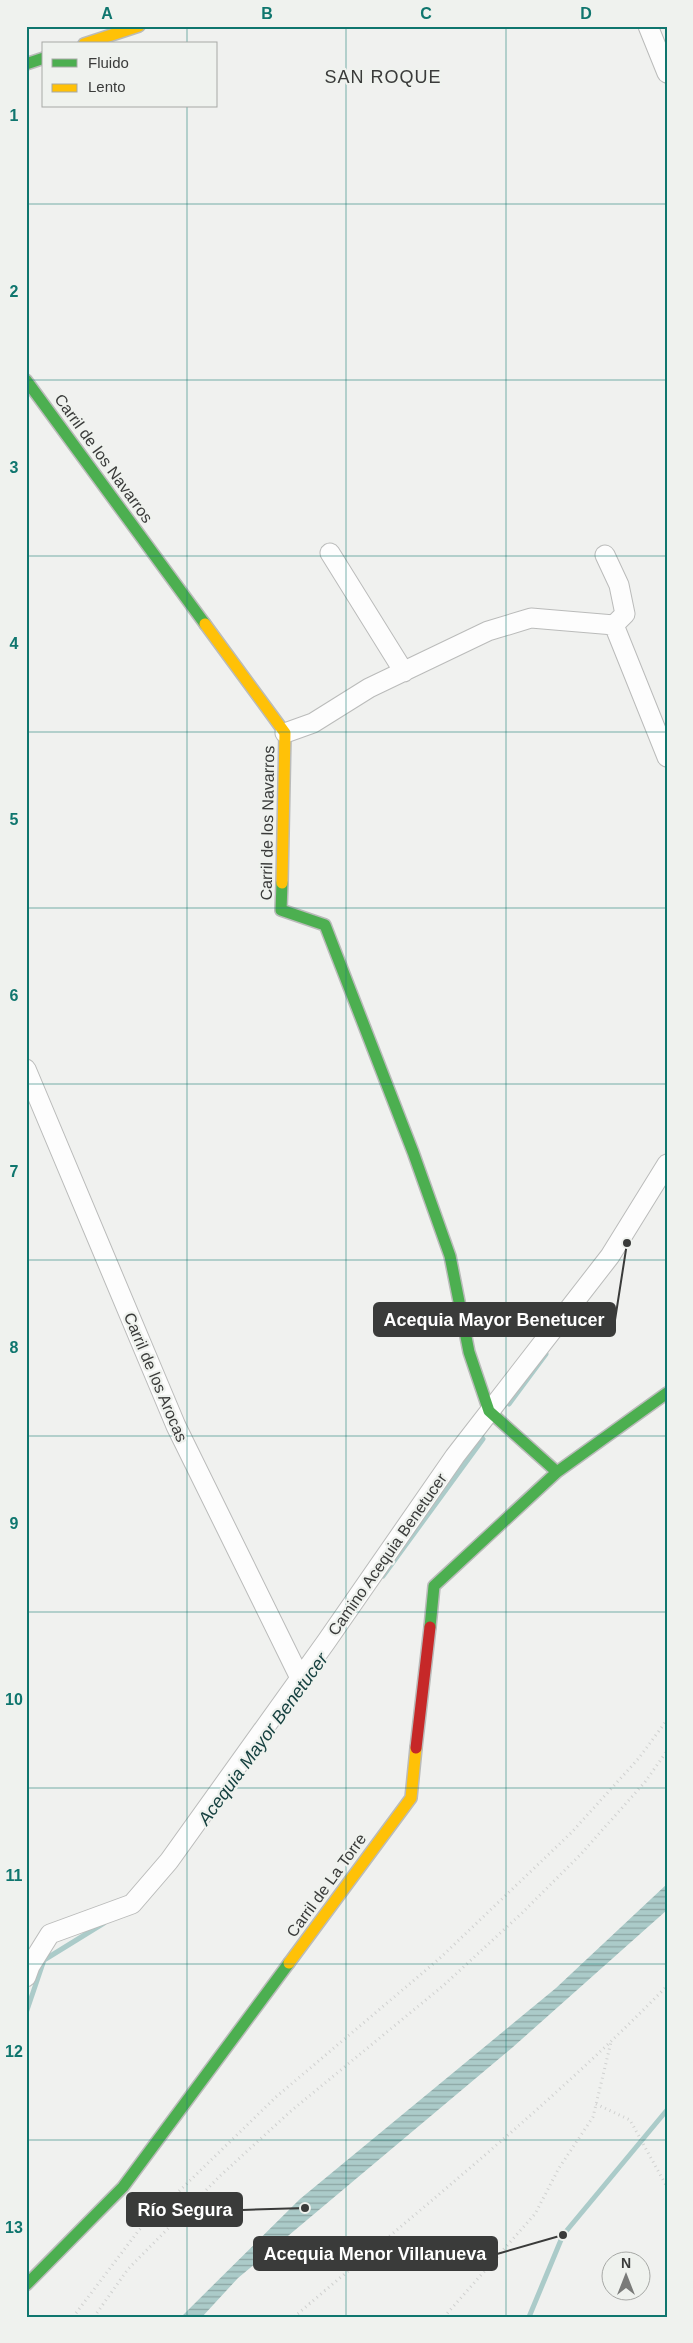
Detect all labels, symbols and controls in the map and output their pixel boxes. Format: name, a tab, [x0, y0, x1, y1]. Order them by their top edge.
text: A	[101, 5, 113, 22]
text: B	[261, 5, 273, 22]
text: C	[420, 5, 432, 22]
text: D	[580, 5, 592, 22]
legend	[42, 42, 218, 108]
text: Fluido	[88, 54, 129, 71]
district label: SAN ROQUE	[324, 67, 442, 87]
text: Lento	[88, 78, 126, 95]
text: 1	[10, 107, 19, 124]
text: 2	[10, 283, 19, 300]
street label: Carril de los Navarros	[51, 391, 156, 526]
text: 3	[10, 459, 19, 476]
text: 4	[10, 635, 19, 652]
street label: Carril de los Navarros	[258, 746, 277, 901]
text: 5	[10, 811, 19, 828]
text: 6	[10, 987, 19, 1004]
text: 7	[10, 1163, 19, 1180]
callout: Acequia Mayor Benetucer	[374, 1303, 615, 1336]
street label: Carril de los Arocas	[121, 1310, 190, 1444]
text: Acequia Mayor Benetucer	[383, 1310, 605, 1330]
text: 8	[10, 1339, 19, 1356]
street label: Camino Acequia Benetucer	[325, 1469, 450, 1639]
text: 9	[10, 1515, 19, 1532]
water label: Acequia Mayor Benetucer	[193, 1649, 333, 1829]
text: 10	[5, 1691, 23, 1708]
street label: Carril de La Torre	[283, 1830, 370, 1940]
text: 11	[6, 1867, 23, 1884]
text: 12	[5, 2043, 23, 2060]
callout: Río Segura	[127, 2193, 242, 2226]
text: Río Segura	[137, 2200, 233, 2220]
text: 13	[5, 2219, 23, 2236]
callout: Acequia Menor Villanueva	[254, 2237, 497, 2270]
text: Acequia Menor Villanueva	[264, 2244, 487, 2264]
north arrow	[600, 2250, 650, 2300]
text: N	[621, 2255, 631, 2271]

